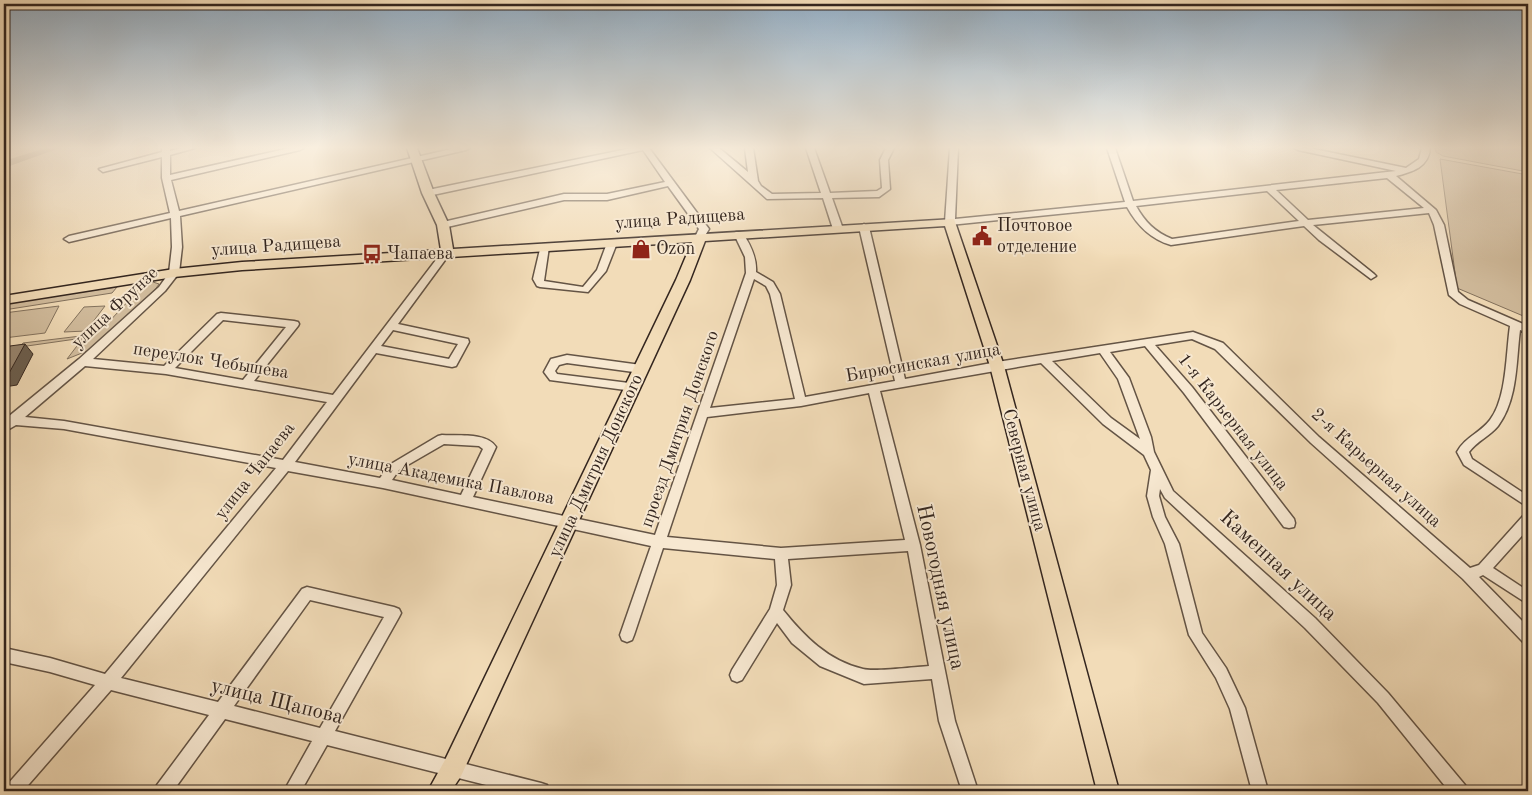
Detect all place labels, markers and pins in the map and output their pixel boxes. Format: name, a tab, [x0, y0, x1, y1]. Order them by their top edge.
place label: Почтовое отделение	[997, 217, 1077, 256]
public building icon: Почтовое отделение	[971, 225, 993, 247]
shop icon: Ozon	[630, 238, 652, 260]
place label: Ozon	[656, 240, 695, 258]
bus stop icon: Чапаева	[361, 243, 383, 265]
place label: Чапаева	[387, 245, 454, 263]

